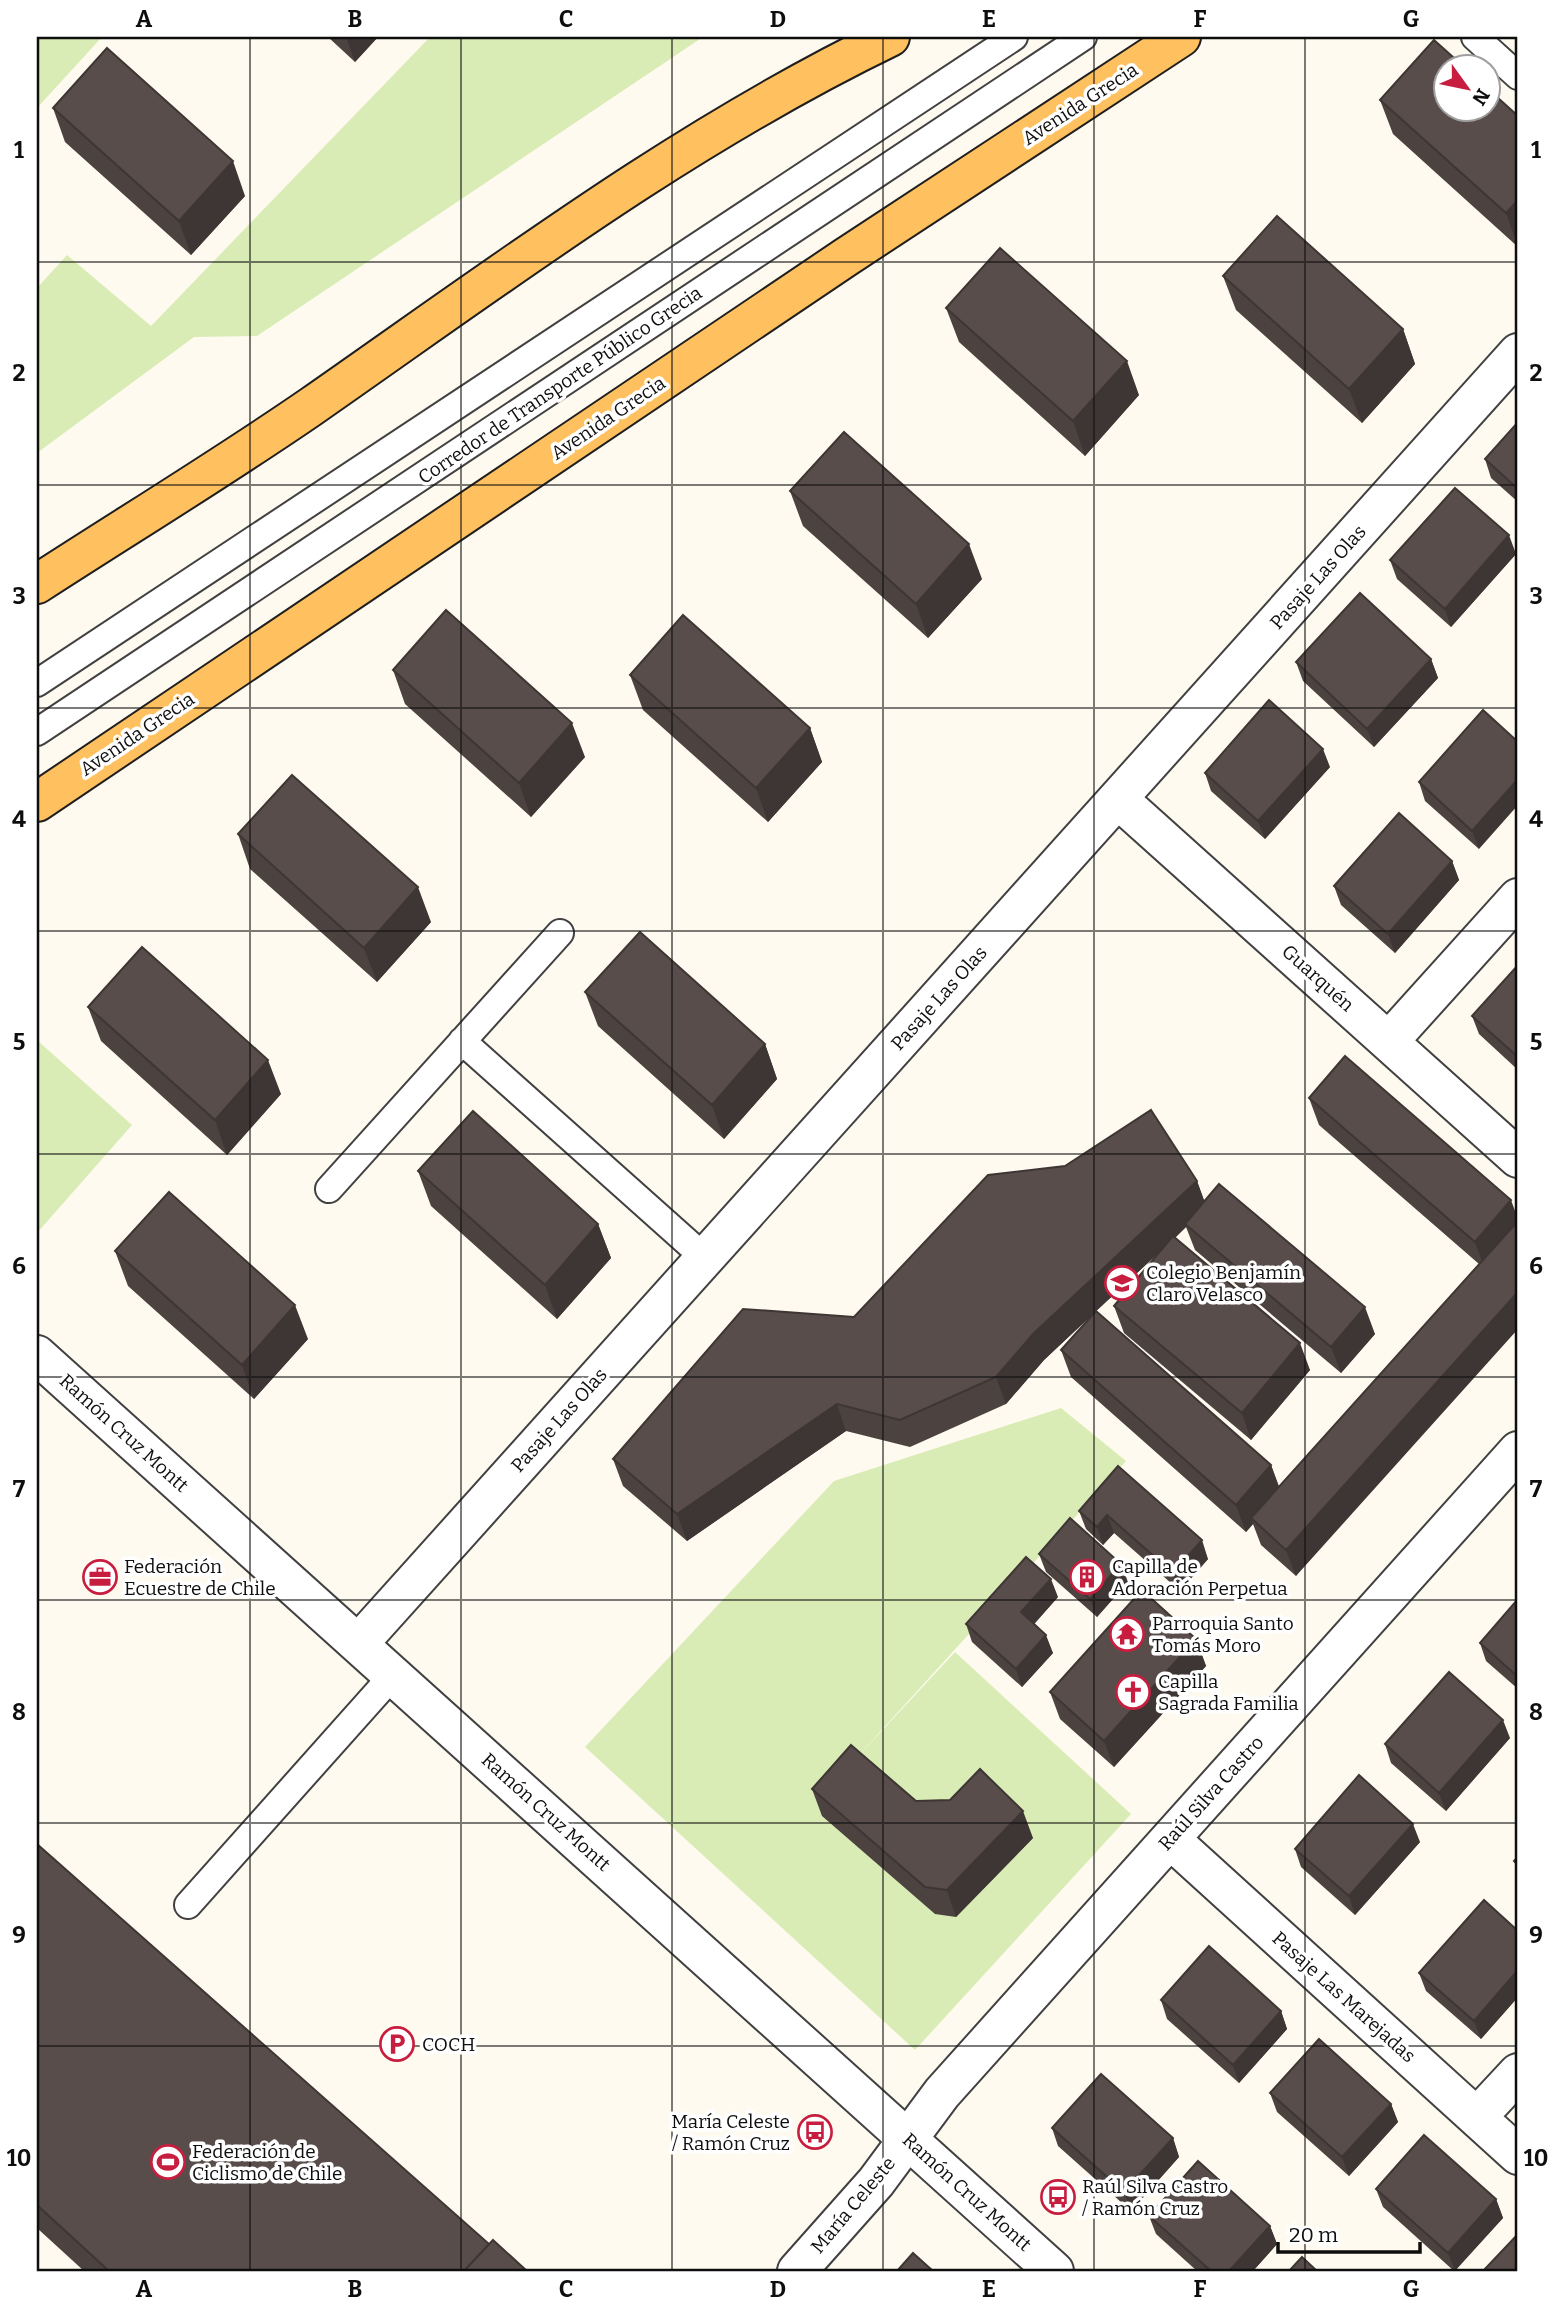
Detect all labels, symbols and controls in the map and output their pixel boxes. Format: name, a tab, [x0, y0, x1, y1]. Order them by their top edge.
text: A	[136, 5, 153, 33]
text: B	[348, 5, 362, 33]
text: C	[559, 5, 573, 33]
text: D	[770, 5, 786, 33]
text: E	[982, 5, 996, 33]
text: F	[1194, 5, 1207, 33]
text: G	[1403, 5, 1420, 33]
north arrow	[1432, 52, 1502, 122]
street label: Avenida Grecia	[1018, 58, 1143, 150]
text: N	[1467, 85, 1494, 110]
text: 1	[14, 136, 24, 164]
text: 1	[1531, 136, 1541, 164]
street label: Corredor de Transporte Público Grecia	[414, 281, 707, 489]
text: 2	[13, 359, 26, 387]
text: 2	[1530, 359, 1543, 387]
street label: Avenida Grecia	[546, 371, 670, 465]
street label: Pasaje Las Olas	[1265, 520, 1371, 634]
text: 3	[12, 582, 26, 610]
text: 3	[1529, 582, 1543, 610]
street label: Avenida Grecia	[75, 687, 199, 781]
text: 4	[12, 805, 26, 833]
text: 4	[1529, 805, 1543, 833]
street label: Guarquén	[1277, 940, 1359, 1016]
street label: Pasaje Las Olas	[886, 941, 992, 1055]
text: 5	[13, 1028, 25, 1056]
text: 5	[1530, 1028, 1542, 1056]
text: 6	[12, 1252, 26, 1280]
text: 6	[1529, 1252, 1543, 1280]
place label: Colegio Benjamín Claro Velasco	[1146, 1261, 1301, 1306]
school or university icon: Colegio Benjamín Claro Velasco	[1103, 1264, 1141, 1302]
street label: Pasaje Las Olas	[506, 1363, 612, 1477]
street label: Ramón Cruz Montt	[55, 1369, 193, 1497]
text: 7	[13, 1475, 26, 1503]
text: 7	[1530, 1475, 1543, 1503]
place label: Federación Ecuestre de Chile	[124, 1555, 276, 1600]
place label: Capilla de Adoración Perpetua	[1112, 1555, 1288, 1600]
office icon: Federación Ecuestre de Chile	[81, 1558, 119, 1596]
building icon: Capilla de Adoración Perpetua	[1068, 1558, 1106, 1596]
place label: Parroquia Santo Tomás Moro	[1152, 1612, 1294, 1657]
temple icon: Parroquia Santo Tomás Moro	[1108, 1615, 1146, 1653]
place label: Capilla Sagrada Familia	[1158, 1670, 1299, 1715]
church icon: Capilla Sagrada Familia	[1114, 1673, 1152, 1711]
text: 8	[12, 1698, 26, 1726]
text: 8	[1529, 1698, 1543, 1726]
street label: Raúl Silva Castro	[1154, 1731, 1268, 1855]
street label: Ramón Cruz Montt	[477, 1748, 615, 1876]
text: 9	[12, 1921, 26, 1949]
text: 9	[1529, 1921, 1543, 1949]
street label: Pasaje Las Marejadas	[1268, 1927, 1420, 2067]
parking icon: COCH	[378, 2025, 416, 2063]
place label: COCH	[422, 2033, 475, 2056]
place label: María Celeste / Ramón Cruz	[671, 2110, 790, 2155]
bus stop icon: María Celeste / Ramón Cruz	[796, 2113, 834, 2151]
street label: Ramón Cruz Montt	[898, 2128, 1036, 2256]
place label: Federación de Ciclismo de Chile	[192, 2140, 342, 2185]
sports icon: Federación de Ciclismo de Chile	[149, 2143, 187, 2181]
text: 10	[7, 2144, 31, 2172]
text: 10	[1524, 2144, 1548, 2172]
street label: María Celeste	[806, 2152, 900, 2258]
place label: Raúl Silva Castro / Ramón Cruz	[1082, 2175, 1228, 2220]
bus stop icon: Raúl Silva Castro / Ramón Cruz	[1039, 2178, 1077, 2216]
scale bar	[1278, 2210, 1420, 2254]
text: 20 m	[1289, 2222, 1338, 2248]
text: A	[136, 2275, 153, 2303]
text: B	[348, 2275, 362, 2303]
text: C	[559, 2275, 573, 2303]
text: D	[770, 2275, 786, 2303]
text: E	[982, 2275, 996, 2303]
text: F	[1194, 2275, 1207, 2303]
text: G	[1403, 2275, 1420, 2303]

